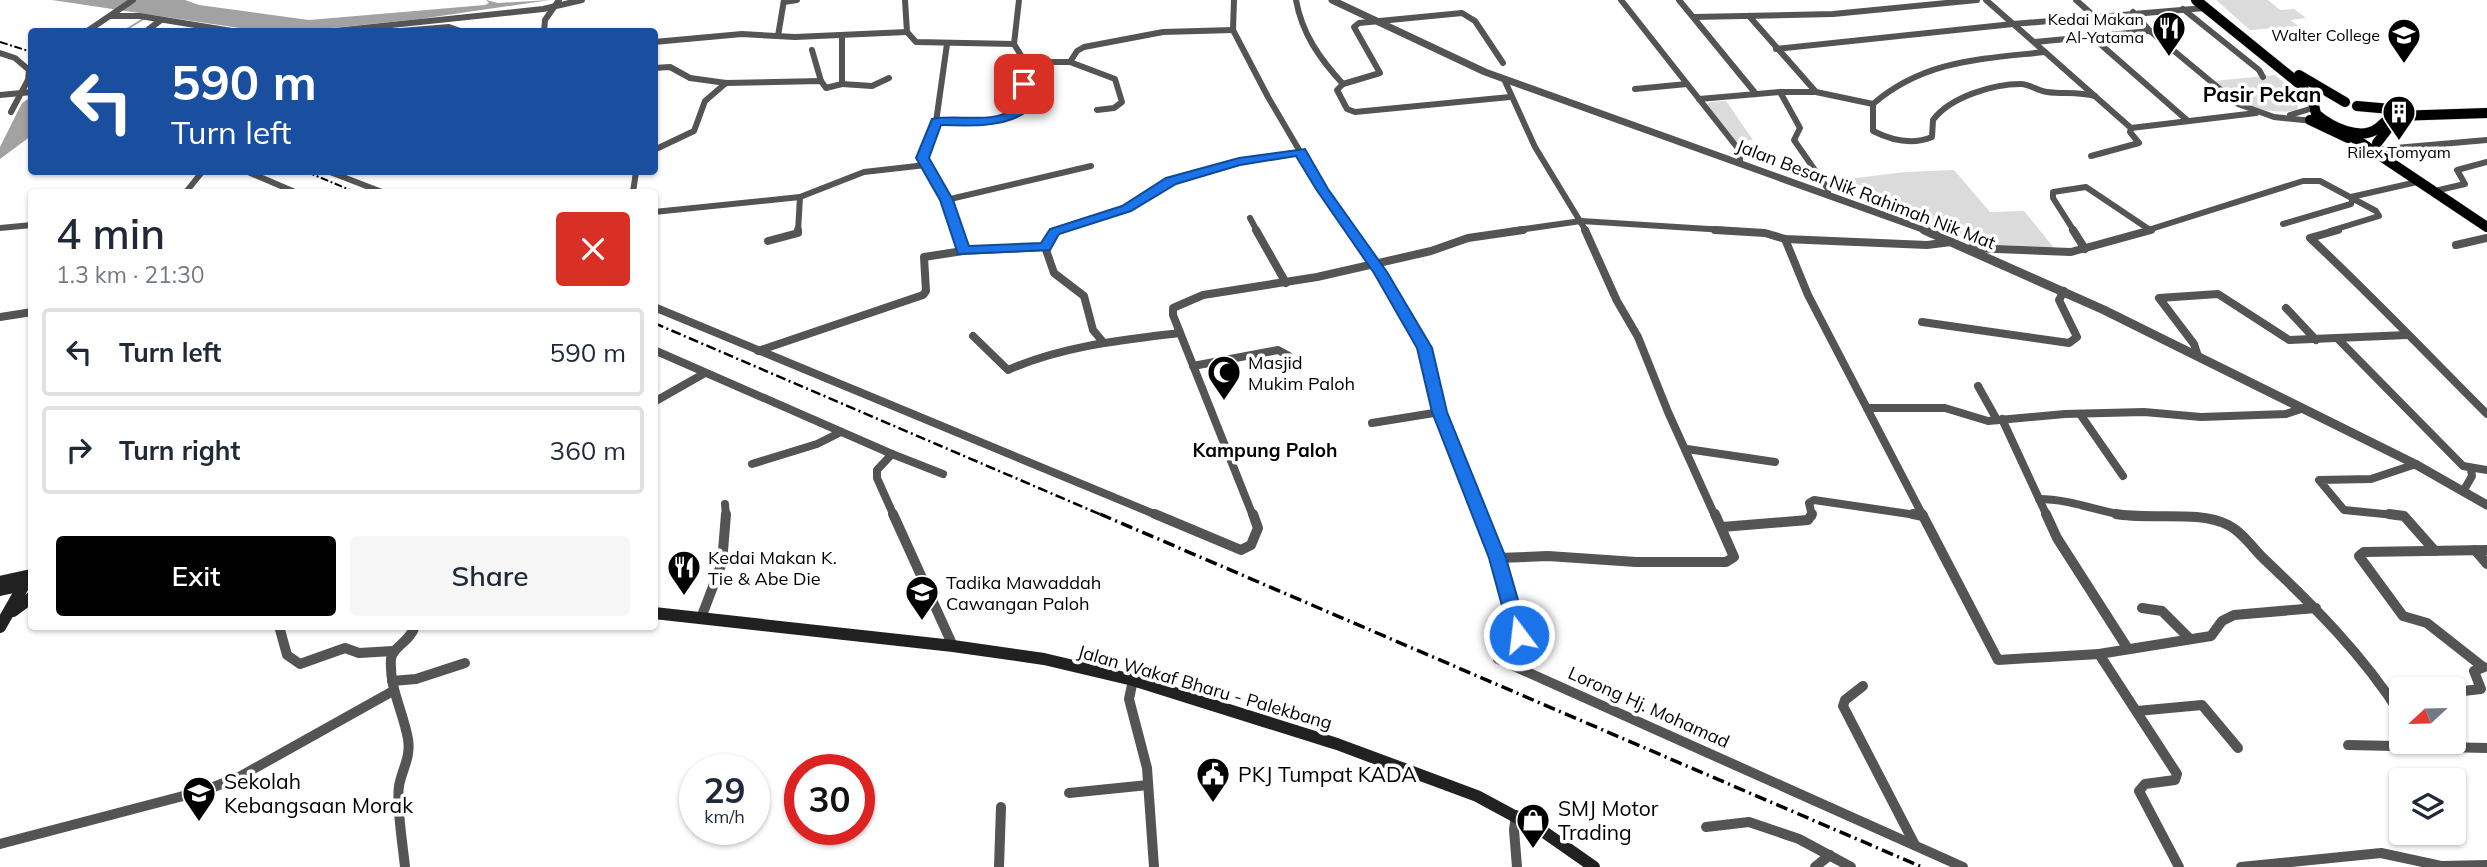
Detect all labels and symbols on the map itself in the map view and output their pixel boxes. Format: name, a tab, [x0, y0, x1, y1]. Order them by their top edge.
place label: Kedai Makan Al-Yatama	[2048, 9, 2144, 47]
restaurant icon: Kedai Makan Al-Yatama	[2150, 9, 2188, 58]
school or university icon: Walter College	[2385, 16, 2423, 65]
place label: Walter College	[2271, 25, 2380, 45]
pin	[994, 54, 1054, 114]
district label: Pasir Pekan	[2203, 81, 2321, 107]
building icon: Rilex Tomyam	[2380, 93, 2418, 142]
street label: Jalan Besar Nik Rahimah Nik Mat	[1733, 134, 1999, 254]
place label: Rilex Tomyam	[2347, 142, 2451, 162]
place label: Masjid Mukim Paloh	[1248, 351, 1355, 395]
mosque icon: Masjid Mukim Paloh	[1205, 353, 1243, 402]
district label: Kampung Paloh	[1193, 438, 1337, 462]
place label: Kedai Makan K. Tie & Abe Die	[708, 546, 837, 590]
restaurant icon: Kedai Makan K. Tie & Abe Die	[665, 548, 703, 597]
place label: Tadika Mawaddah Cawangan Paloh	[946, 571, 1101, 615]
school or university icon: Tadika Mawaddah Cawangan Paloh	[903, 573, 941, 622]
position arrow	[1482, 598, 1556, 672]
street label: Jalan Wakaf Bharu - Palekbang	[1075, 640, 1335, 734]
street label: Lorong Hj. Mohamad	[1565, 661, 1733, 753]
north arrow	[2389, 677, 2466, 754]
speed limit sign: 30	[784, 754, 875, 845]
public building icon: PKJ Tumpat KADA	[1194, 755, 1232, 804]
place label: PKJ Tumpat KADA	[1238, 761, 1417, 787]
place label: Sekolah Kebangsaan Morak	[224, 768, 413, 818]
school or university icon: Sekolah Kebangsaan Morak	[180, 774, 218, 823]
place label: SMJ Motor Trading	[1558, 795, 1659, 845]
shop icon: SMJ Motor Trading	[1514, 801, 1552, 850]

